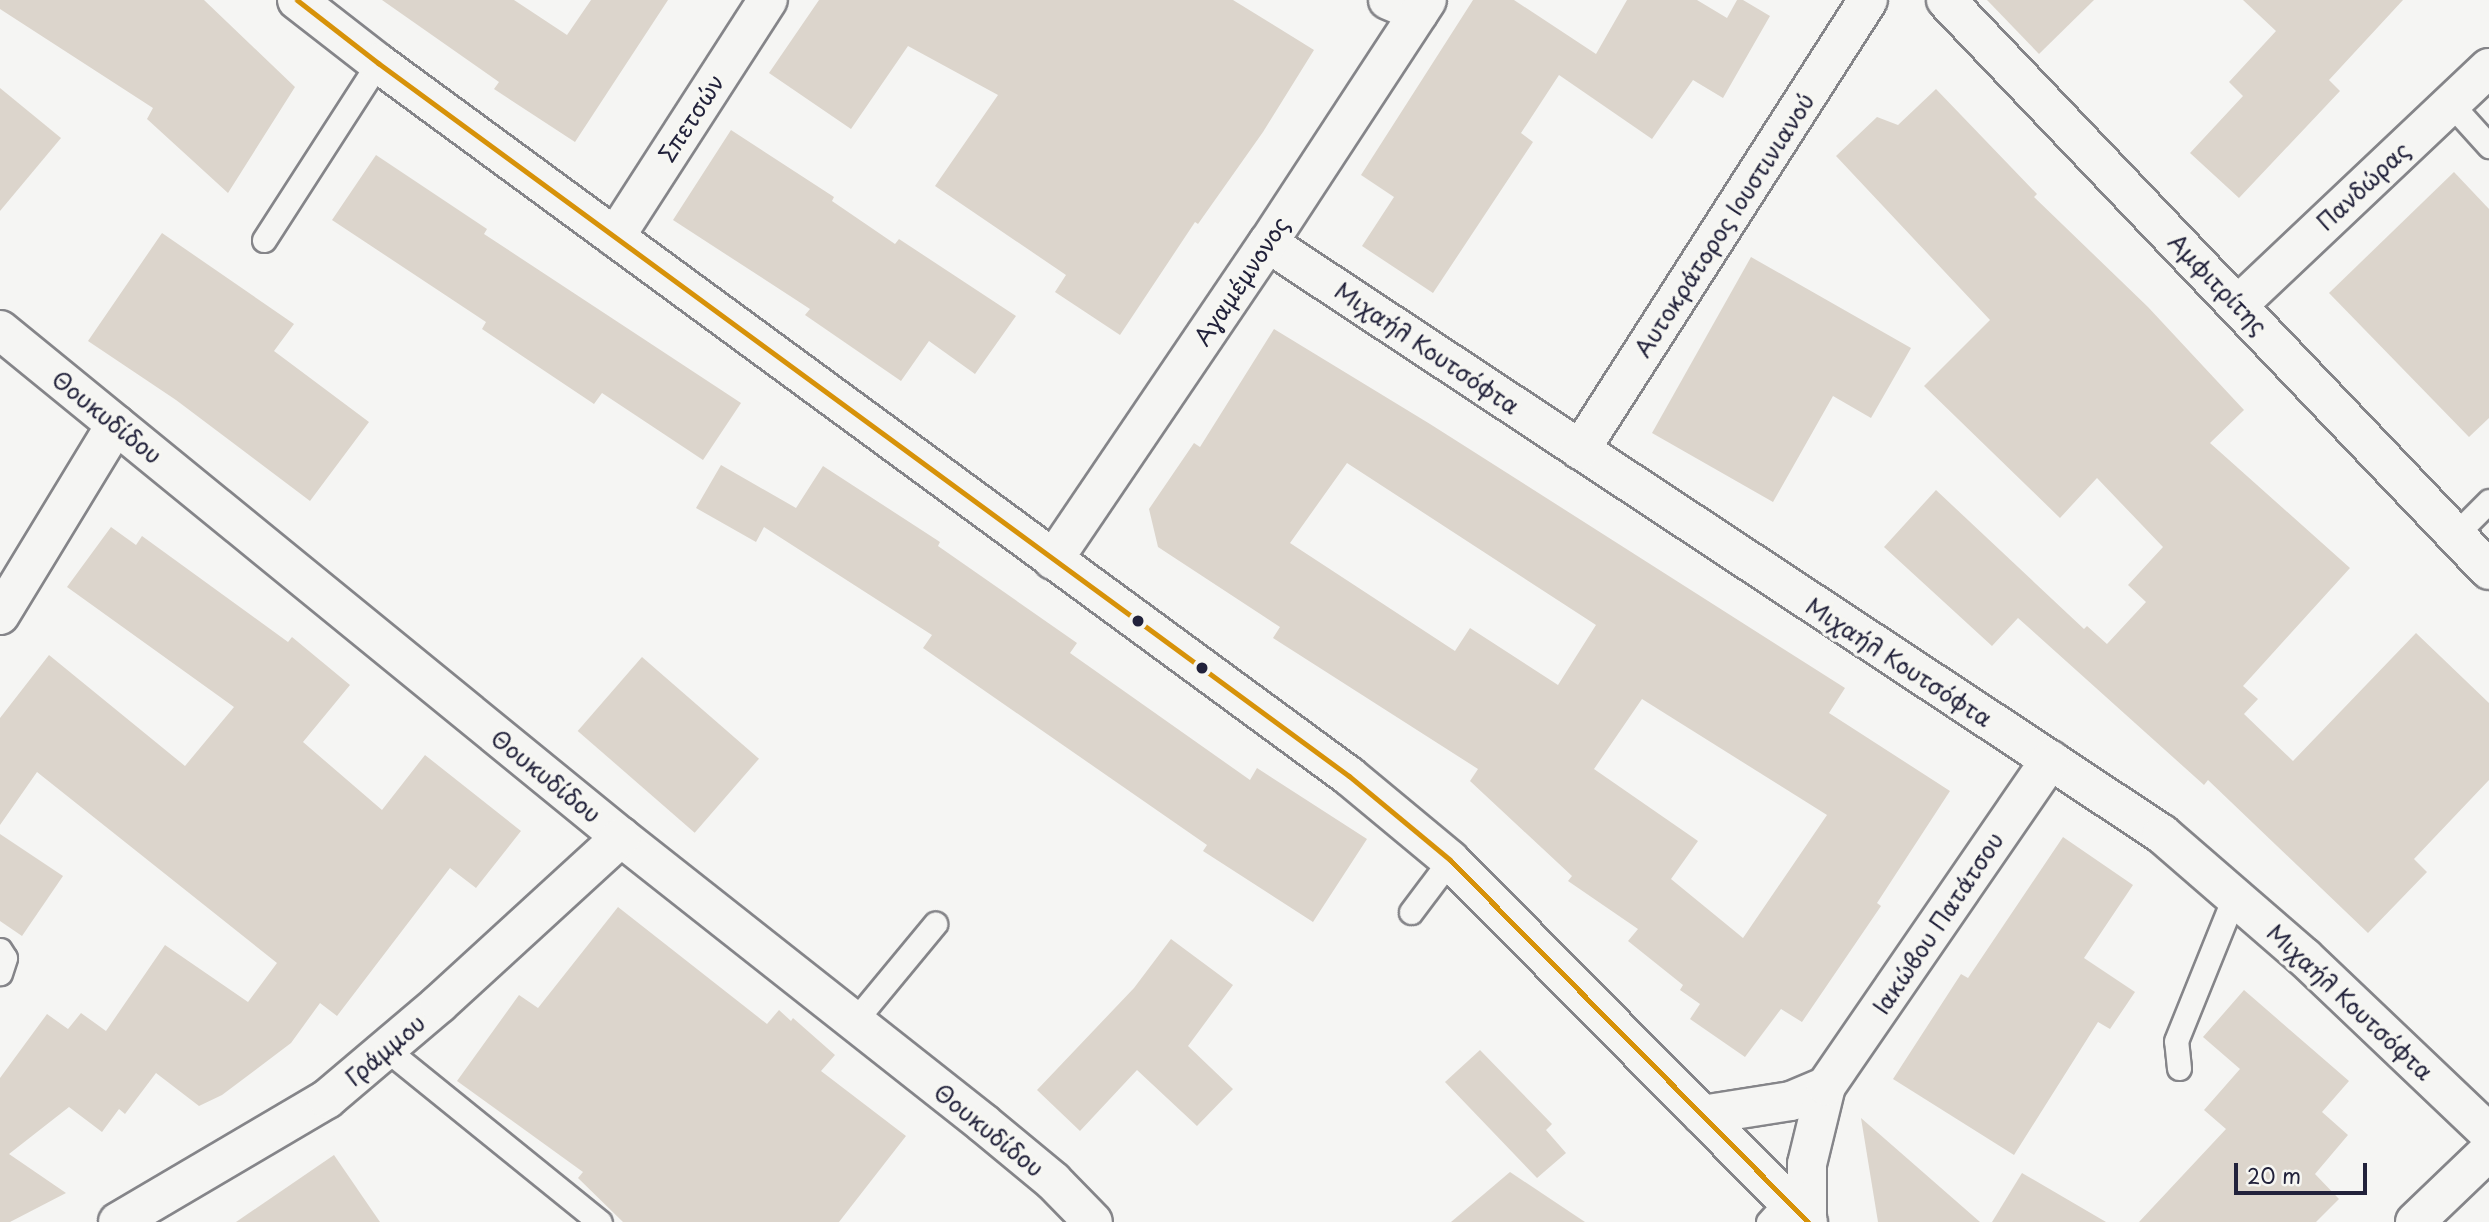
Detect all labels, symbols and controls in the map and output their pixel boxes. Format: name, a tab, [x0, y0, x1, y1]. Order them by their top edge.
street label: Σπετσών	[653, 69, 729, 167]
street label: Αυτοκράτορος Ιουστινιανού	[1628, 88, 1820, 362]
street label: Πανδώρας	[2311, 136, 2415, 236]
street label: Αγαμέμνονος	[1188, 211, 1294, 351]
street label: Αμφιτρίτης	[2163, 228, 2273, 340]
street label: Μιχαήλ Κουτσόφτα	[1330, 276, 1524, 420]
street label: Θουκυδίδου	[47, 365, 167, 469]
street label: Μιχαήλ Κουτσόφτα	[1801, 592, 1997, 732]
unlabelled marker	[1131, 614, 1145, 628]
unlabelled marker	[1195, 661, 1209, 675]
street label: Θουκυδίδου	[486, 724, 606, 828]
street label: Ιακώβου Πατάτσου	[1867, 827, 2009, 1019]
street label: Μιχαήλ Κουτσόφτα	[2262, 918, 2438, 1086]
street label: Γράμμου	[339, 1009, 431, 1091]
street label: Θουκυδίδου	[929, 1078, 1049, 1182]
scale bar	[2237, 1148, 2370, 1192]
text: 20 m	[2247, 1159, 2301, 1191]

